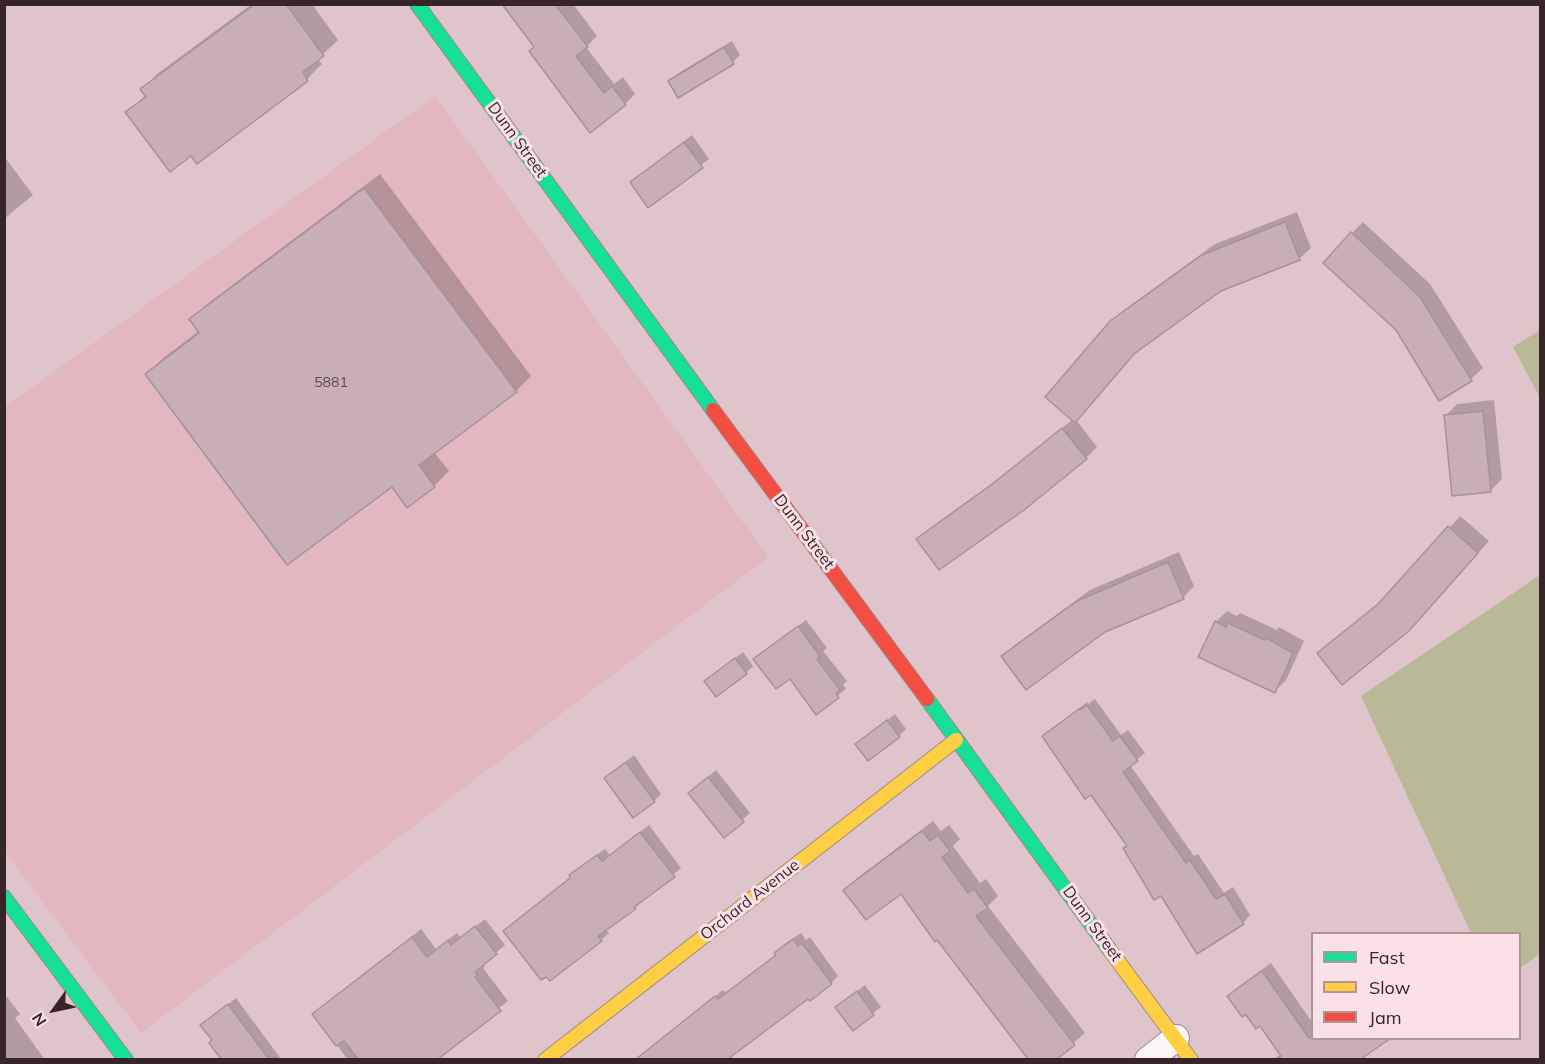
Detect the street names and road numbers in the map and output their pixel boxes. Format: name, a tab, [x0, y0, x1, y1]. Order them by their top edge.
street label: Dunn Street	[483, 99, 551, 181]
street label: Dunn Street	[770, 491, 838, 573]
street label: Orchard Avenue	[697, 855, 803, 945]
street label: Dunn Street	[1058, 883, 1126, 965]

